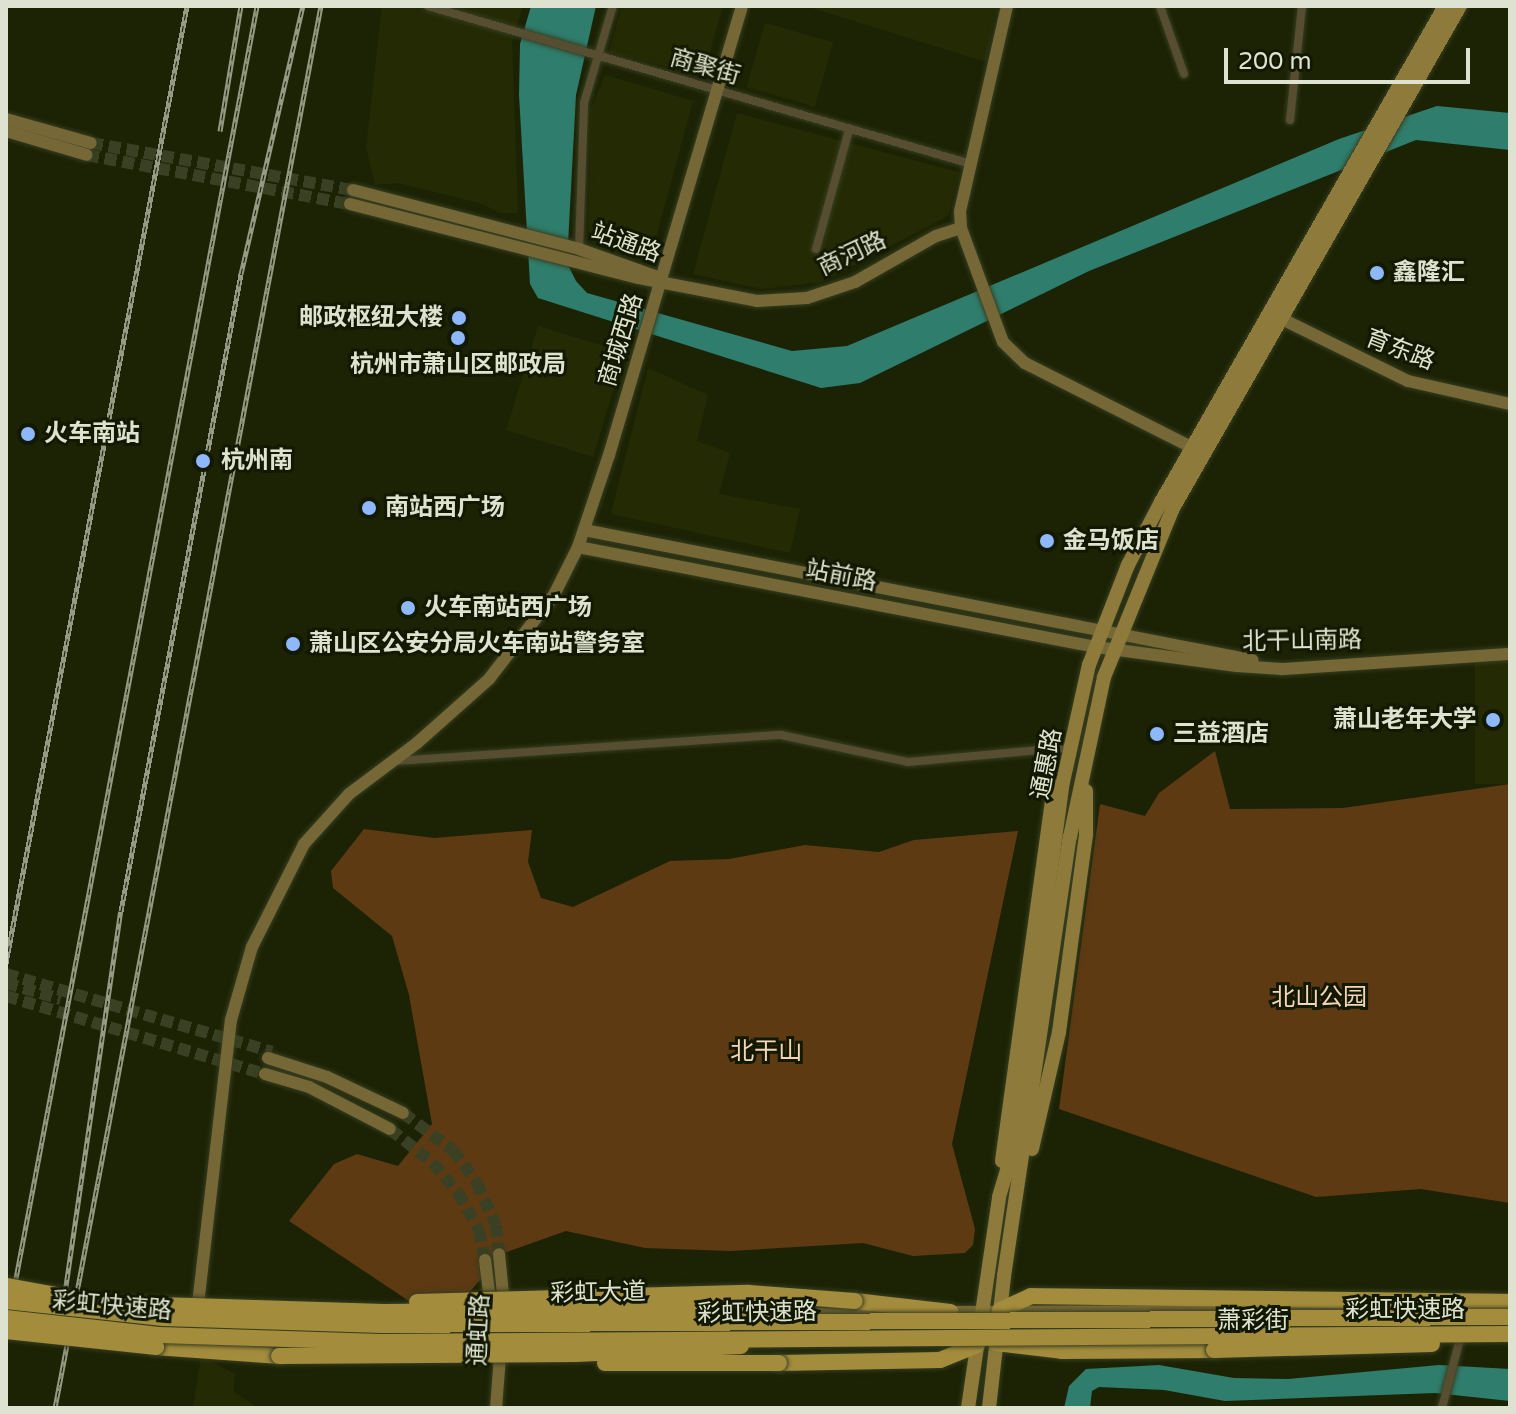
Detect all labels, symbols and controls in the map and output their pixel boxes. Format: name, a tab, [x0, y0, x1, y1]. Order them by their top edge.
scale bar	[1228, 32, 1474, 82]
street label: 商聚街	[666, 43, 744, 91]
text: 200 m	[1238, 47, 1312, 76]
street label: 站通路	[587, 217, 665, 269]
street label: 商河路	[813, 226, 891, 282]
place label: 鑫隆汇	[1393, 259, 1465, 287]
marker: 鑫隆汇	[1368, 264, 1386, 282]
street label: 商城西路	[593, 290, 649, 390]
place label: 邮政枢纽大楼	[299, 304, 443, 332]
marker: 邮政枢纽大楼	[450, 309, 468, 327]
street label: 育东路	[1361, 324, 1439, 376]
marker: 杭州市萧山区邮政局	[449, 329, 467, 347]
place label: 杭州市萧山区邮政局	[350, 351, 566, 379]
place label: 火车南站	[44, 420, 140, 448]
marker: 火车南站	[19, 425, 37, 443]
place label: 杭州南	[221, 447, 293, 475]
marker: 杭州南	[192, 450, 214, 472]
place label: 南站西广场	[385, 494, 505, 522]
marker: 南站西广场	[360, 499, 378, 517]
place label: 金马饭店	[1063, 527, 1159, 555]
marker: 金马饭店	[1038, 532, 1056, 550]
street label: 站前路	[803, 555, 879, 597]
place label: 火车南站西广场	[424, 594, 592, 622]
marker: 火车南站西广场	[399, 599, 417, 617]
street label: 北干山南路	[1242, 626, 1362, 656]
place label: 萧山区公安分局火车南站警务室	[309, 630, 645, 658]
marker: 萧山区公安分局火车南站警务室	[284, 635, 302, 653]
place label: 萧山老年大学	[1333, 706, 1477, 734]
marker: 萧山老年大学	[1484, 711, 1502, 729]
place label: 三益酒店	[1173, 720, 1269, 748]
marker: 三益酒店	[1148, 725, 1166, 743]
street label: 通惠路	[1026, 726, 1068, 802]
park label: 北山公园	[1271, 984, 1367, 1012]
park label: 北干山	[730, 1038, 802, 1066]
street label: 彩虹大道	[550, 1278, 646, 1308]
street label: 彩虹快速路	[51, 1286, 173, 1326]
street label: 通虹路	[463, 1293, 495, 1367]
street label: 彩虹快速路	[1345, 1296, 1465, 1324]
street label: 彩虹快速路	[697, 1298, 817, 1328]
street label: 萧彩街	[1217, 1307, 1289, 1335]

